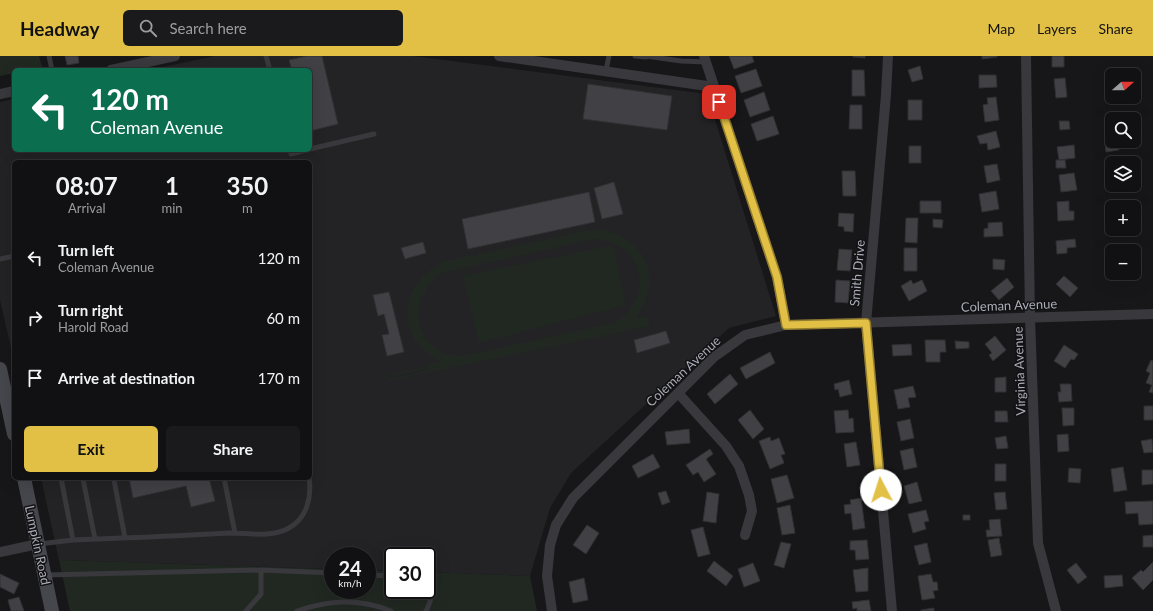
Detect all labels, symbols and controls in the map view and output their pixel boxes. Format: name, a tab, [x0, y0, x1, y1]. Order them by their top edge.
search box	[123, 10, 403, 46]
text: Headway	[20, 17, 99, 40]
icon: search	[137, 17, 159, 39]
text: Search here	[169, 19, 247, 37]
text: Map	[987, 20, 1015, 37]
text: Layers	[1037, 20, 1077, 37]
text: Share	[1099, 20, 1133, 37]
north arrow	[1105, 68, 1141, 104]
map controls	[1105, 68, 1141, 280]
text: 120 m	[90, 82, 169, 116]
icon: left	[24, 84, 76, 136]
pin	[702, 85, 736, 119]
icon: arrive	[708, 91, 730, 113]
button: search	[1105, 112, 1141, 148]
text: Coleman Avenue	[90, 116, 223, 138]
button: layers	[1105, 156, 1141, 192]
text: 08:07	[56, 171, 118, 200]
text: 1	[165, 171, 179, 200]
text: 350	[226, 171, 268, 200]
text: Arrival	[68, 200, 105, 216]
text: min	[162, 200, 183, 216]
text: m	[242, 200, 253, 216]
button: +	[1105, 200, 1141, 236]
street label: Smith Drive	[846, 239, 868, 307]
text: Turn left	[58, 241, 114, 259]
button: −	[1105, 244, 1141, 280]
icon: left	[24, 247, 46, 269]
text: 120 m	[258, 249, 300, 267]
text: Coleman Avenue	[58, 259, 154, 275]
street label: Coleman Avenue	[961, 295, 1057, 315]
text: Turn right	[58, 301, 123, 319]
icon: right	[24, 307, 46, 329]
text: 60 m	[266, 309, 300, 327]
text: Harold Road	[58, 319, 129, 335]
street label: Virginia Avenue	[1009, 326, 1029, 416]
street label: Coleman Avenue	[642, 332, 724, 410]
icon: arrive	[24, 367, 46, 389]
text: Arrive at destination	[58, 369, 195, 387]
text: 170 m	[258, 369, 300, 387]
button: Exit	[24, 426, 158, 472]
button: Share	[166, 426, 300, 472]
position arrow	[860, 469, 902, 511]
street label: Lumpkin Road	[22, 504, 54, 586]
speed limit sign: 30	[384, 547, 436, 599]
text: 24	[338, 556, 362, 580]
text: km/h	[338, 577, 362, 589]

